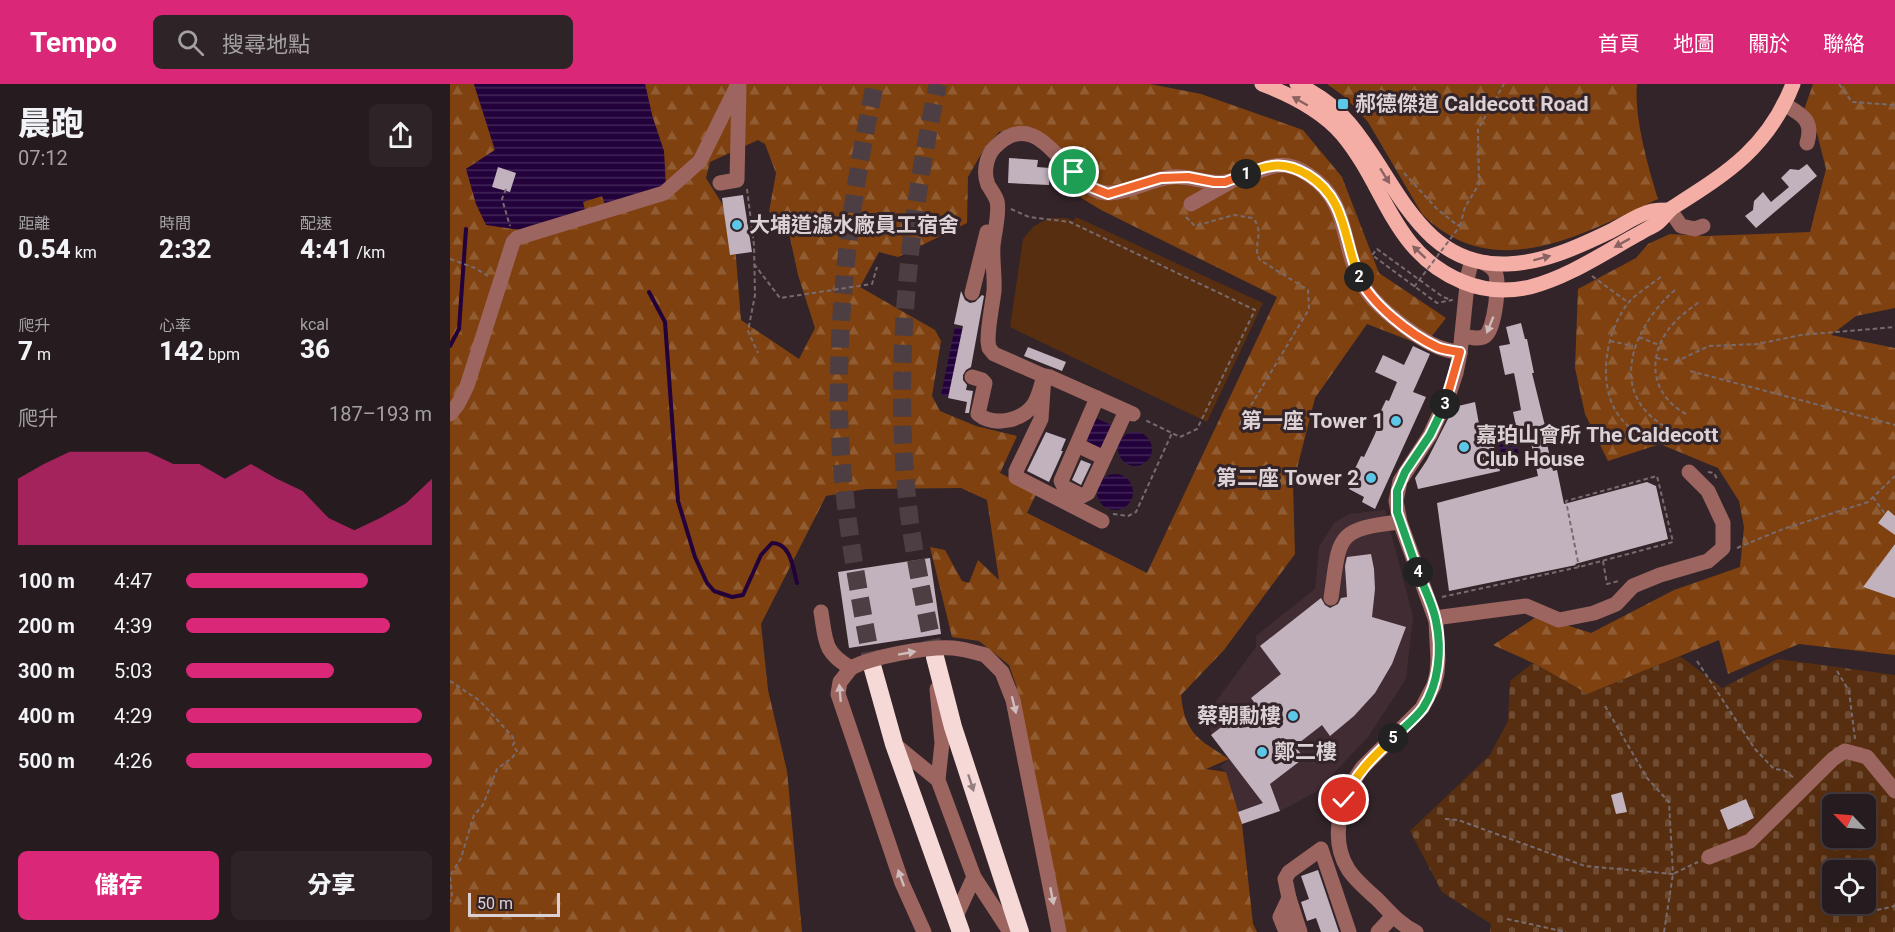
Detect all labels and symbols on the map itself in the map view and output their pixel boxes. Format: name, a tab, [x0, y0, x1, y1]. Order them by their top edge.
place label: 郝德傑道 Caldecott Road	[1355, 92, 1589, 116]
one-way arrow	[1292, 96, 1308, 107]
marker: 郝德傑道 Caldecott Road	[1336, 97, 1350, 111]
pin	[1048, 146, 1099, 197]
pin: 1	[1231, 159, 1261, 189]
one-way arrow	[1380, 167, 1391, 184]
place label: 大埔道濾水廠員工宿舍	[749, 213, 959, 237]
marker: 大埔道濾水廠員工宿舍	[730, 218, 744, 232]
one-way arrow	[1614, 237, 1630, 248]
one-way arrow	[1411, 245, 1426, 259]
one-way arrow	[1533, 253, 1551, 262]
pin: 2	[1344, 262, 1374, 292]
one-way arrow	[1485, 317, 1495, 335]
pin: 3	[1430, 389, 1460, 419]
place label: 第一座 Tower 1	[1241, 409, 1384, 433]
marker: 第一座 Tower 1	[1389, 414, 1403, 428]
place label: 嘉珀山會所 The Caldecott Club House	[1476, 423, 1718, 471]
marker: 嘉珀山會所 The Caldecott Club House	[1457, 440, 1471, 454]
place label: 第二座 Tower 2	[1216, 466, 1359, 490]
marker: 第二座 Tower 2	[1364, 471, 1378, 485]
pin: 4	[1403, 557, 1433, 587]
one-way arrow	[897, 648, 916, 657]
one-way arrow	[836, 684, 845, 703]
one-way arrow	[1009, 695, 1019, 714]
place label: 蔡朝勳樓	[1197, 704, 1281, 728]
marker: 蔡朝勳樓	[1286, 709, 1300, 723]
pin: 5	[1378, 723, 1408, 753]
place label: 鄭二樓	[1274, 740, 1337, 764]
marker: 鄭二樓	[1255, 745, 1269, 759]
one-way arrow	[967, 774, 977, 792]
pin	[1318, 774, 1369, 825]
north arrow	[1822, 794, 1876, 848]
one-way arrow	[895, 869, 905, 887]
one-way arrow	[1048, 887, 1057, 906]
scale bar	[468, 890, 560, 918]

